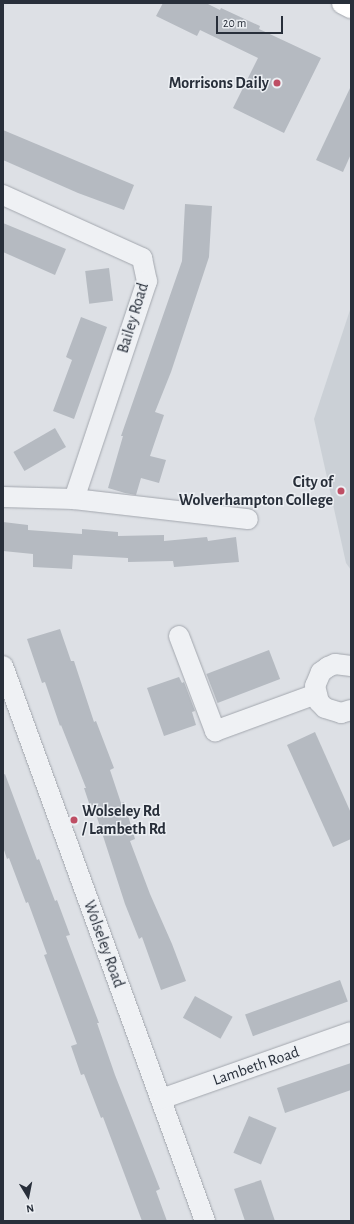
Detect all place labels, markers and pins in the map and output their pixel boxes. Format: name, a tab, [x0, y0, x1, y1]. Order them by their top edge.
place label: Morrisons Daily	[169, 73, 269, 93]
marker: Morrisons Daily	[272, 78, 282, 88]
place label: City of Wolverhampton College	[179, 472, 333, 510]
marker: City of Wolverhampton College	[336, 486, 346, 496]
place label: Wolseley Rd / Lambeth Rd	[82, 801, 166, 839]
marker: Wolseley Rd / Lambeth Rd	[69, 815, 79, 825]

